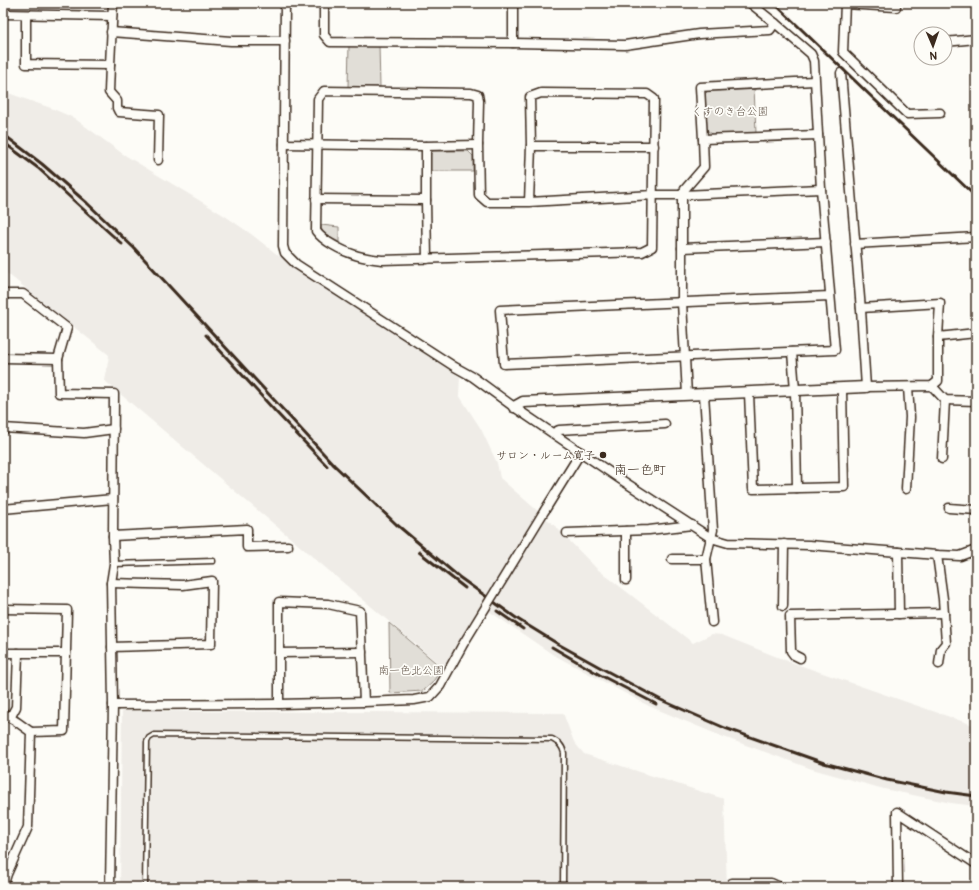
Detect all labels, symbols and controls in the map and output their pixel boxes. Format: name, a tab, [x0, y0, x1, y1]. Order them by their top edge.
north arrow	[913, 26, 953, 66]
text: N	[929, 49, 937, 62]
park label: くすのき台公園	[692, 105, 769, 118]
place label: サロン・ルーム寛子	[496, 449, 595, 462]
marker: サロン・ルーム寛子	[598, 450, 608, 460]
district label: 南一色町	[614, 462, 666, 478]
park label: 南一色北公園	[378, 664, 444, 677]

